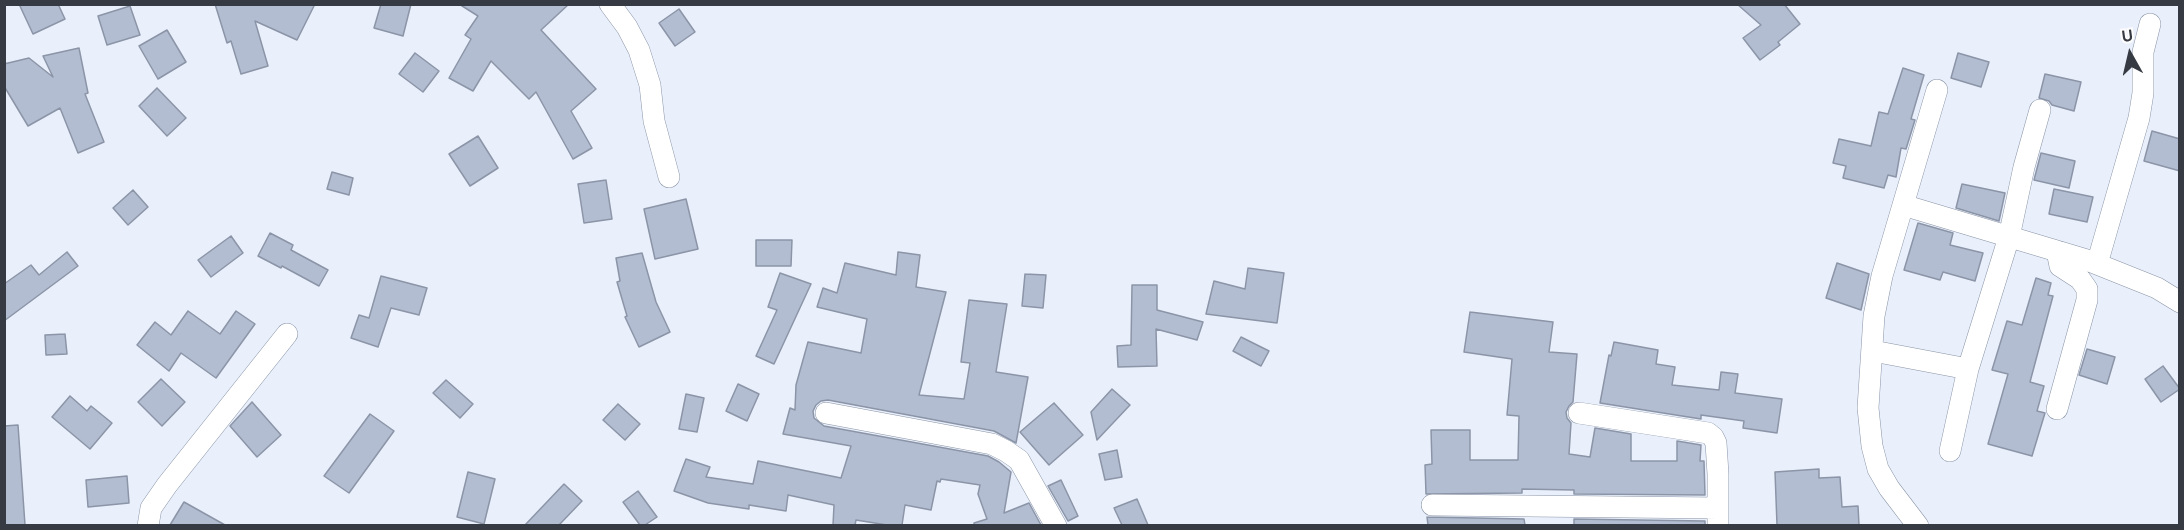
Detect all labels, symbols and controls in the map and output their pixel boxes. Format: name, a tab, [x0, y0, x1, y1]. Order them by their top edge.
north arrow	[2100, 24, 2160, 84]
text: U	[2121, 25, 2134, 46]

